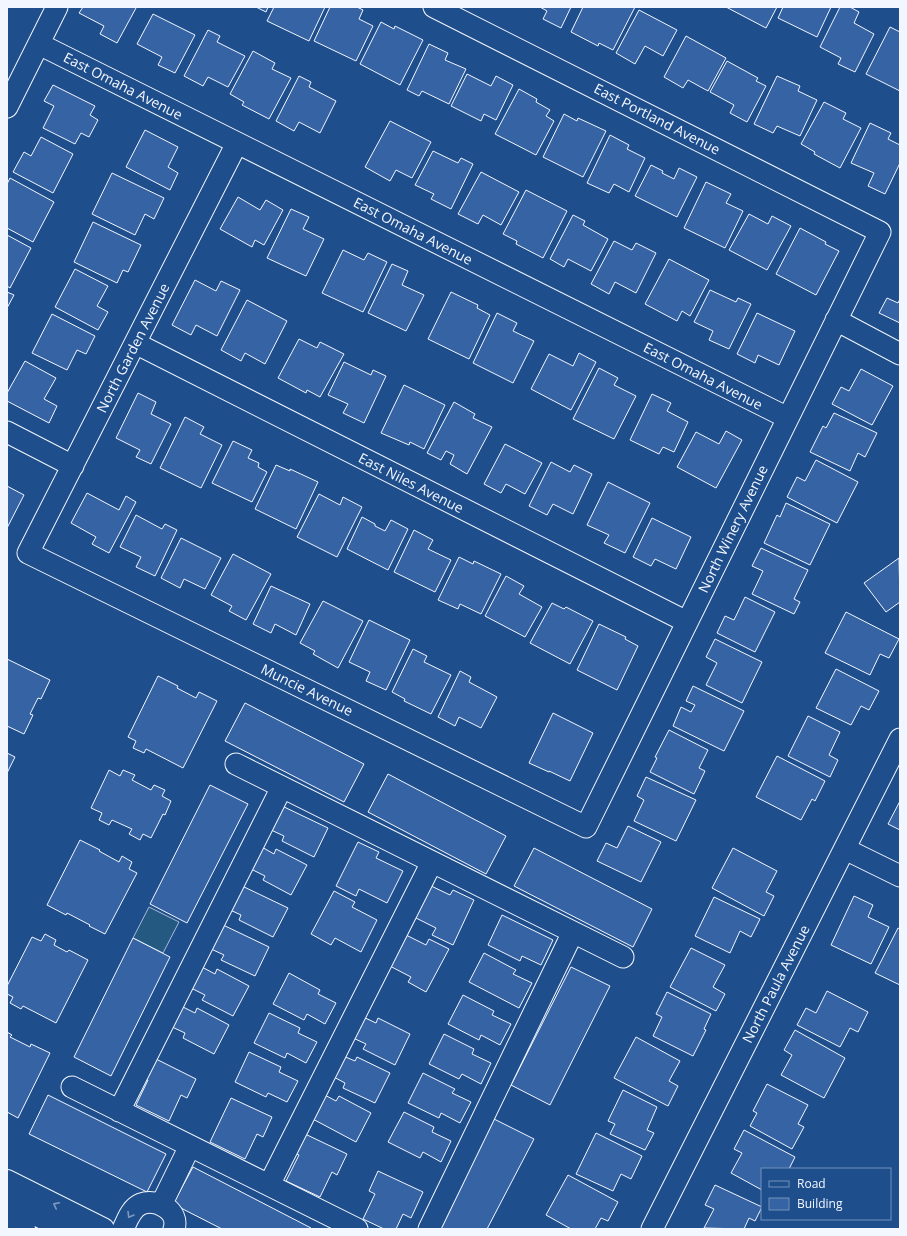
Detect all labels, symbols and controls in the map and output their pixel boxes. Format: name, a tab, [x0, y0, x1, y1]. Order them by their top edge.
street label: East Omaha Avenue	[60, 47, 186, 124]
street label: East Portland Avenue	[591, 78, 724, 159]
street label: East Omaha Avenue	[350, 192, 476, 269]
street label: North Garden Avenue	[92, 280, 174, 416]
street label: East Omaha Avenue	[640, 337, 766, 414]
street label: East Niles Avenue	[356, 448, 467, 517]
street label: North Winery Avenue	[693, 462, 772, 596]
street label: Muncie Avenue	[258, 659, 357, 720]
street label: North Paula Avenue	[737, 921, 814, 1046]
legend	[761, 1168, 891, 1220]
text: Road	[797, 1175, 826, 1192]
text: Building	[797, 1195, 843, 1212]
one-way arrow	[52, 1202, 60, 1210]
one-way arrow	[128, 1211, 135, 1218]

